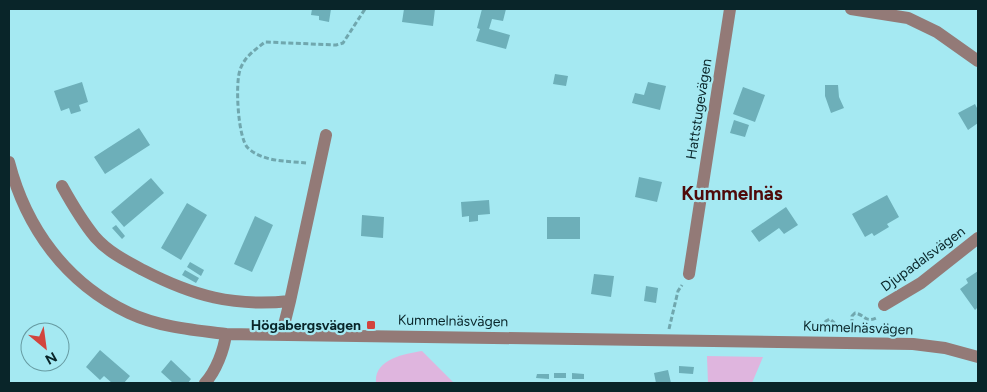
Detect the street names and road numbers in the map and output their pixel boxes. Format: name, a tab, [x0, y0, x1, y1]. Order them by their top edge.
street label: Hattstugevägen	[683, 57, 715, 161]
street label: Djupadalsvägen	[878, 223, 968, 295]
street label: Kummelnäsvägen	[398, 312, 509, 330]
street label: Kummelnäsvägen	[803, 318, 914, 338]

